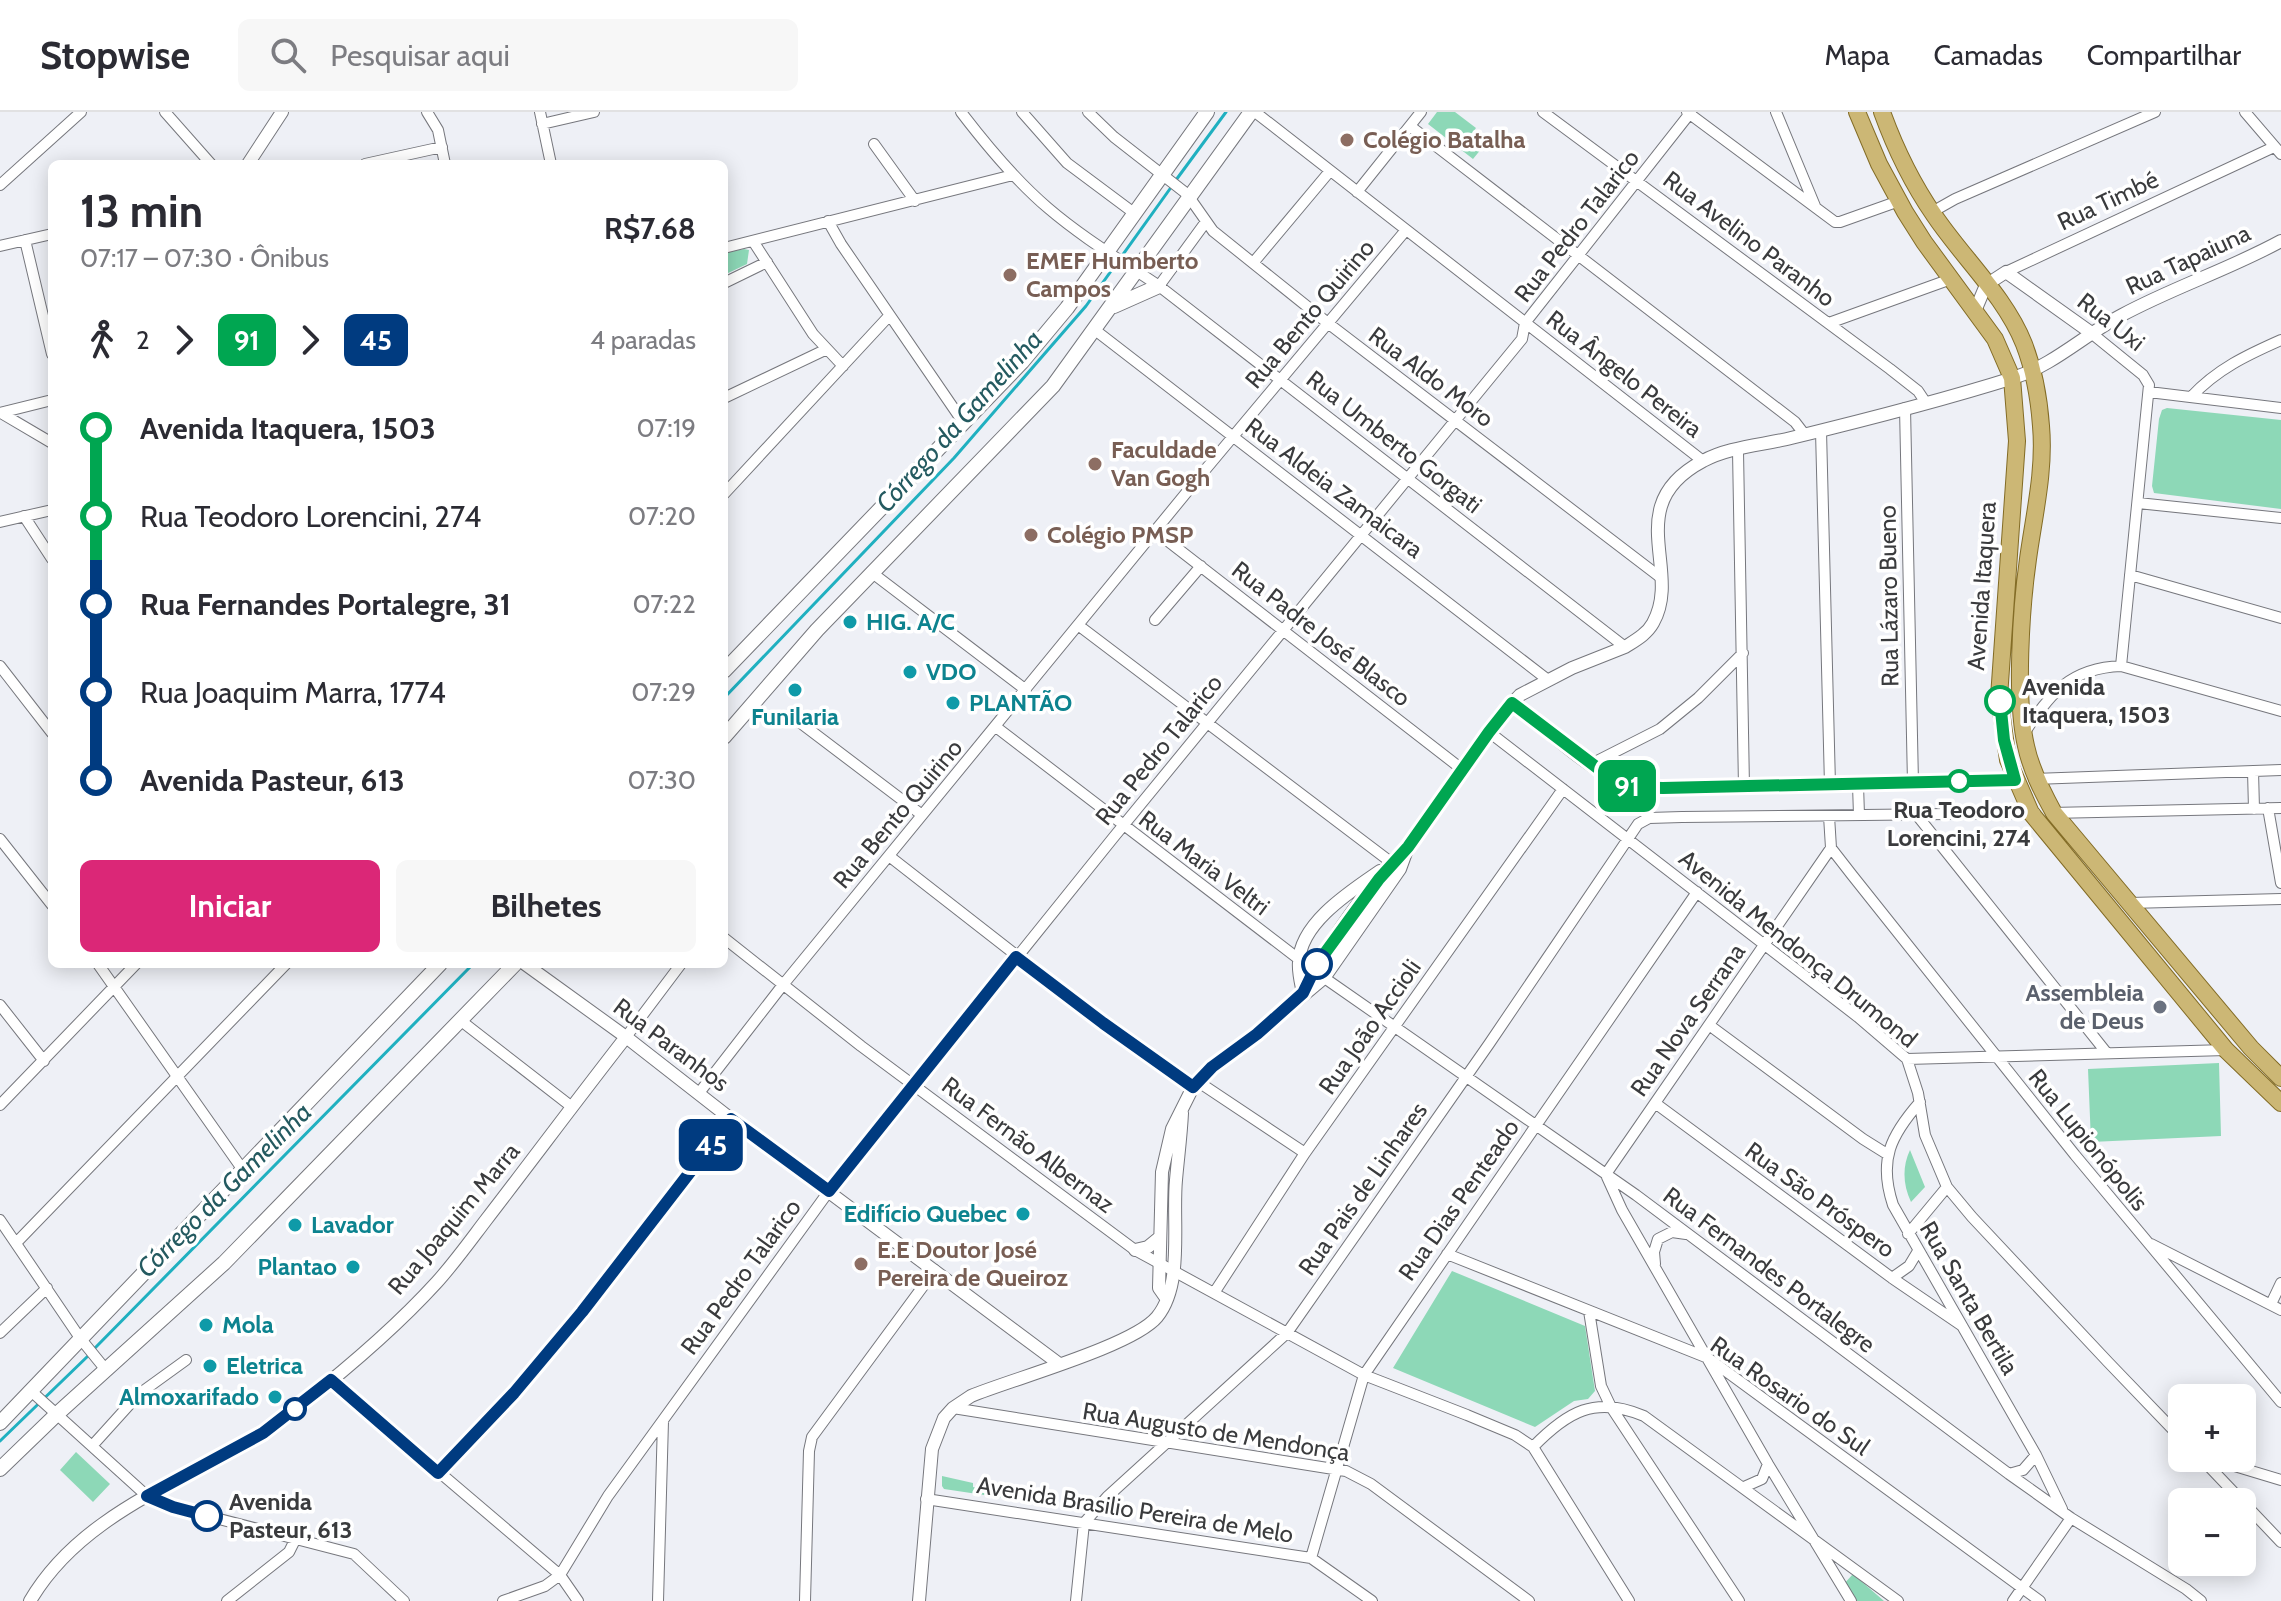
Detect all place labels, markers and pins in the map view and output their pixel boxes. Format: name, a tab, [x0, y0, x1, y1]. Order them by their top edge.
place label: Colégio Batalha	[1363, 125, 1526, 154]
marker: Colégio Batalha	[1338, 131, 1356, 149]
place label: EMEF Humberto Campos	[1026, 246, 1199, 303]
marker: EMEF Humberto Campos	[1001, 266, 1019, 284]
place label: Faculdade Van Gogh	[1111, 435, 1217, 492]
marker: Faculdade Van Gogh	[1086, 455, 1104, 473]
place label: Colégio PMSP	[1047, 520, 1193, 549]
marker: Colégio PMSP	[1022, 526, 1040, 544]
place label: HIG. A/C	[866, 607, 955, 636]
marker: HIG. A/C	[841, 613, 859, 631]
place label: VDO	[926, 657, 976, 686]
marker: VDO	[901, 663, 919, 681]
place label: Avenida Itaquera, 1503	[2022, 672, 2170, 729]
marker: Funilaria	[786, 681, 804, 699]
marker: Avenida Itaquera, 1503	[1985, 686, 2015, 716]
place label: PLANTÃO	[969, 688, 1072, 717]
marker: PLANTÃO	[944, 694, 962, 712]
place label: Funilaria	[751, 702, 839, 731]
marker: Rua Teodoro Lorencini, 274	[1948, 770, 1970, 792]
place label: Rua Teodoro Lorencini, 274	[1887, 795, 2031, 852]
unlabelled marker	[1302, 949, 1332, 979]
place label: Assembleia de Deus	[2026, 978, 2144, 1035]
marker: Assembleia de Deus	[2151, 998, 2169, 1016]
place label: Edifício Quebec	[843, 1199, 1007, 1228]
marker: Edifício Quebec	[1014, 1205, 1032, 1223]
place label: Lavador	[311, 1210, 394, 1239]
marker: Lavador	[286, 1216, 304, 1234]
place label: E.E Doutor José Pereira de Queiroz	[877, 1235, 1068, 1292]
place label: Plantao	[258, 1252, 337, 1281]
marker: E.E Doutor José Pereira de Queiroz	[852, 1255, 870, 1273]
marker: Plantao	[344, 1258, 362, 1276]
place label: Mola	[222, 1310, 274, 1339]
marker: Mola	[197, 1316, 215, 1334]
place label: Eletrica	[226, 1351, 303, 1380]
marker: Eletrica	[201, 1357, 219, 1375]
place label: Almoxarifado	[119, 1382, 259, 1411]
marker: Almoxarifado	[266, 1388, 284, 1406]
unlabelled marker	[284, 1398, 306, 1420]
place label: Avenida Pasteur, 613	[229, 1487, 352, 1544]
marker: Avenida Pasteur, 613	[192, 1501, 222, 1531]

